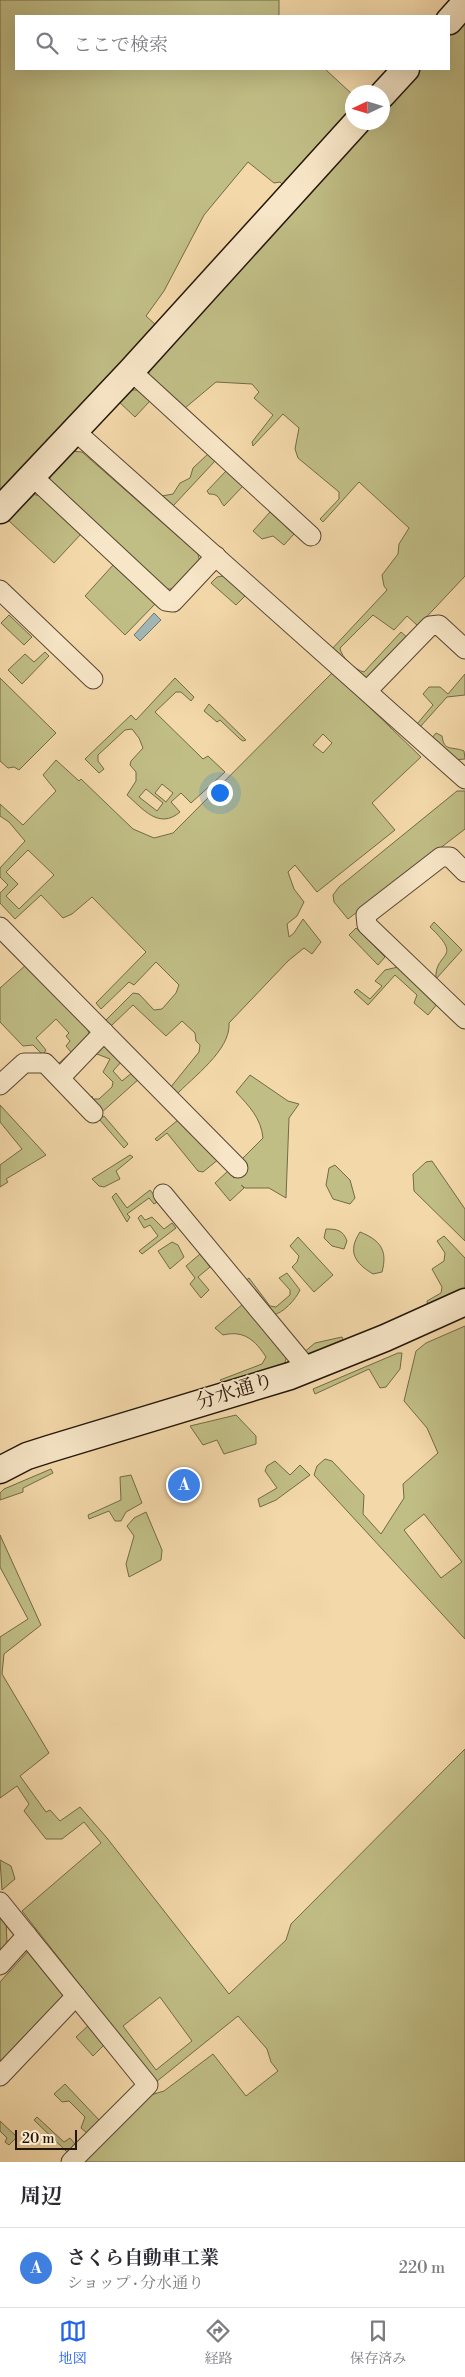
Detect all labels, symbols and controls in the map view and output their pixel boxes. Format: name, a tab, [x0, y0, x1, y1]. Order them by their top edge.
search box	[15, 15, 450, 70]
icon: search	[33, 29, 61, 57]
text: ここで検索	[73, 33, 168, 57]
north arrow	[345, 85, 390, 130]
your location	[207, 780, 233, 806]
street label: 分水通り	[193, 1368, 277, 1416]
pin: A	[168, 1466, 200, 1504]
scale bar	[15, 2127, 78, 2150]
text: 20 m	[22, 2130, 54, 2148]
text: 周辺	[20, 2184, 62, 2210]
text: さくら自動車工業	[67, 2246, 219, 2270]
text: A	[30, 2258, 42, 2278]
text: 220 m	[399, 2258, 445, 2278]
text: ショップ · 分水通り	[67, 2273, 204, 2293]
tab: 地図	[59, 2317, 87, 2368]
tab: 経路	[204, 2317, 232, 2368]
tab: 保存済み	[350, 2317, 406, 2368]

